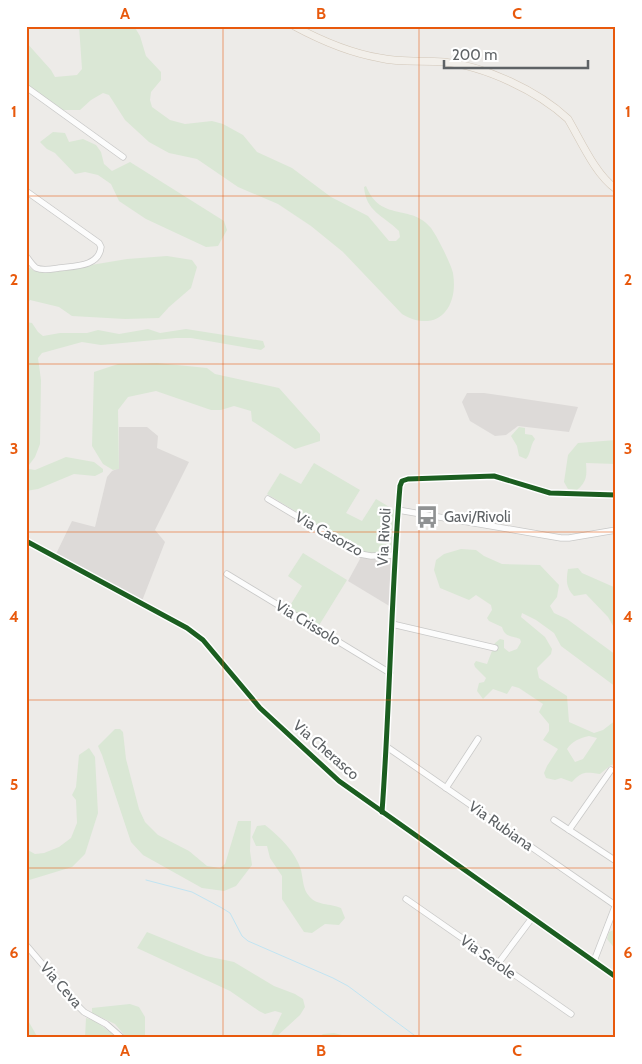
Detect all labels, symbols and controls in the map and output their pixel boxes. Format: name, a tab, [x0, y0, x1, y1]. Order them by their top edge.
text: A	[120, 4, 130, 23]
text: B	[316, 4, 326, 23]
text: C	[512, 4, 522, 23]
scale bar	[444, 38, 588, 70]
text: 200 m	[452, 46, 497, 64]
text: 1	[11, 102, 17, 121]
text: 1	[625, 102, 631, 121]
text: 2	[10, 270, 18, 289]
text: 2	[624, 270, 632, 289]
text: 3	[10, 439, 18, 458]
text: 3	[624, 439, 632, 458]
bus stop icon: Gavi/Rivoli	[414, 504, 440, 530]
street label: Via Casorzo	[292, 508, 366, 560]
street label: Via Rivoli	[373, 508, 395, 566]
place label: Gavi/Rivoli	[444, 508, 511, 526]
street label: Via Crissolo	[272, 596, 344, 650]
text: 4	[9, 607, 19, 626]
text: 4	[623, 607, 633, 626]
street label: Via Cherasco	[289, 716, 363, 784]
text: 5	[10, 775, 18, 794]
text: 5	[624, 775, 632, 794]
street label: Via Rubiana	[465, 797, 537, 855]
street label: Via Serole	[457, 931, 520, 983]
text: 6	[10, 943, 19, 962]
text: 6	[624, 943, 633, 962]
street label: Via Ceva	[36, 958, 86, 1012]
text: A	[120, 1041, 130, 1060]
text: B	[316, 1041, 326, 1060]
text: C	[512, 1041, 522, 1060]

